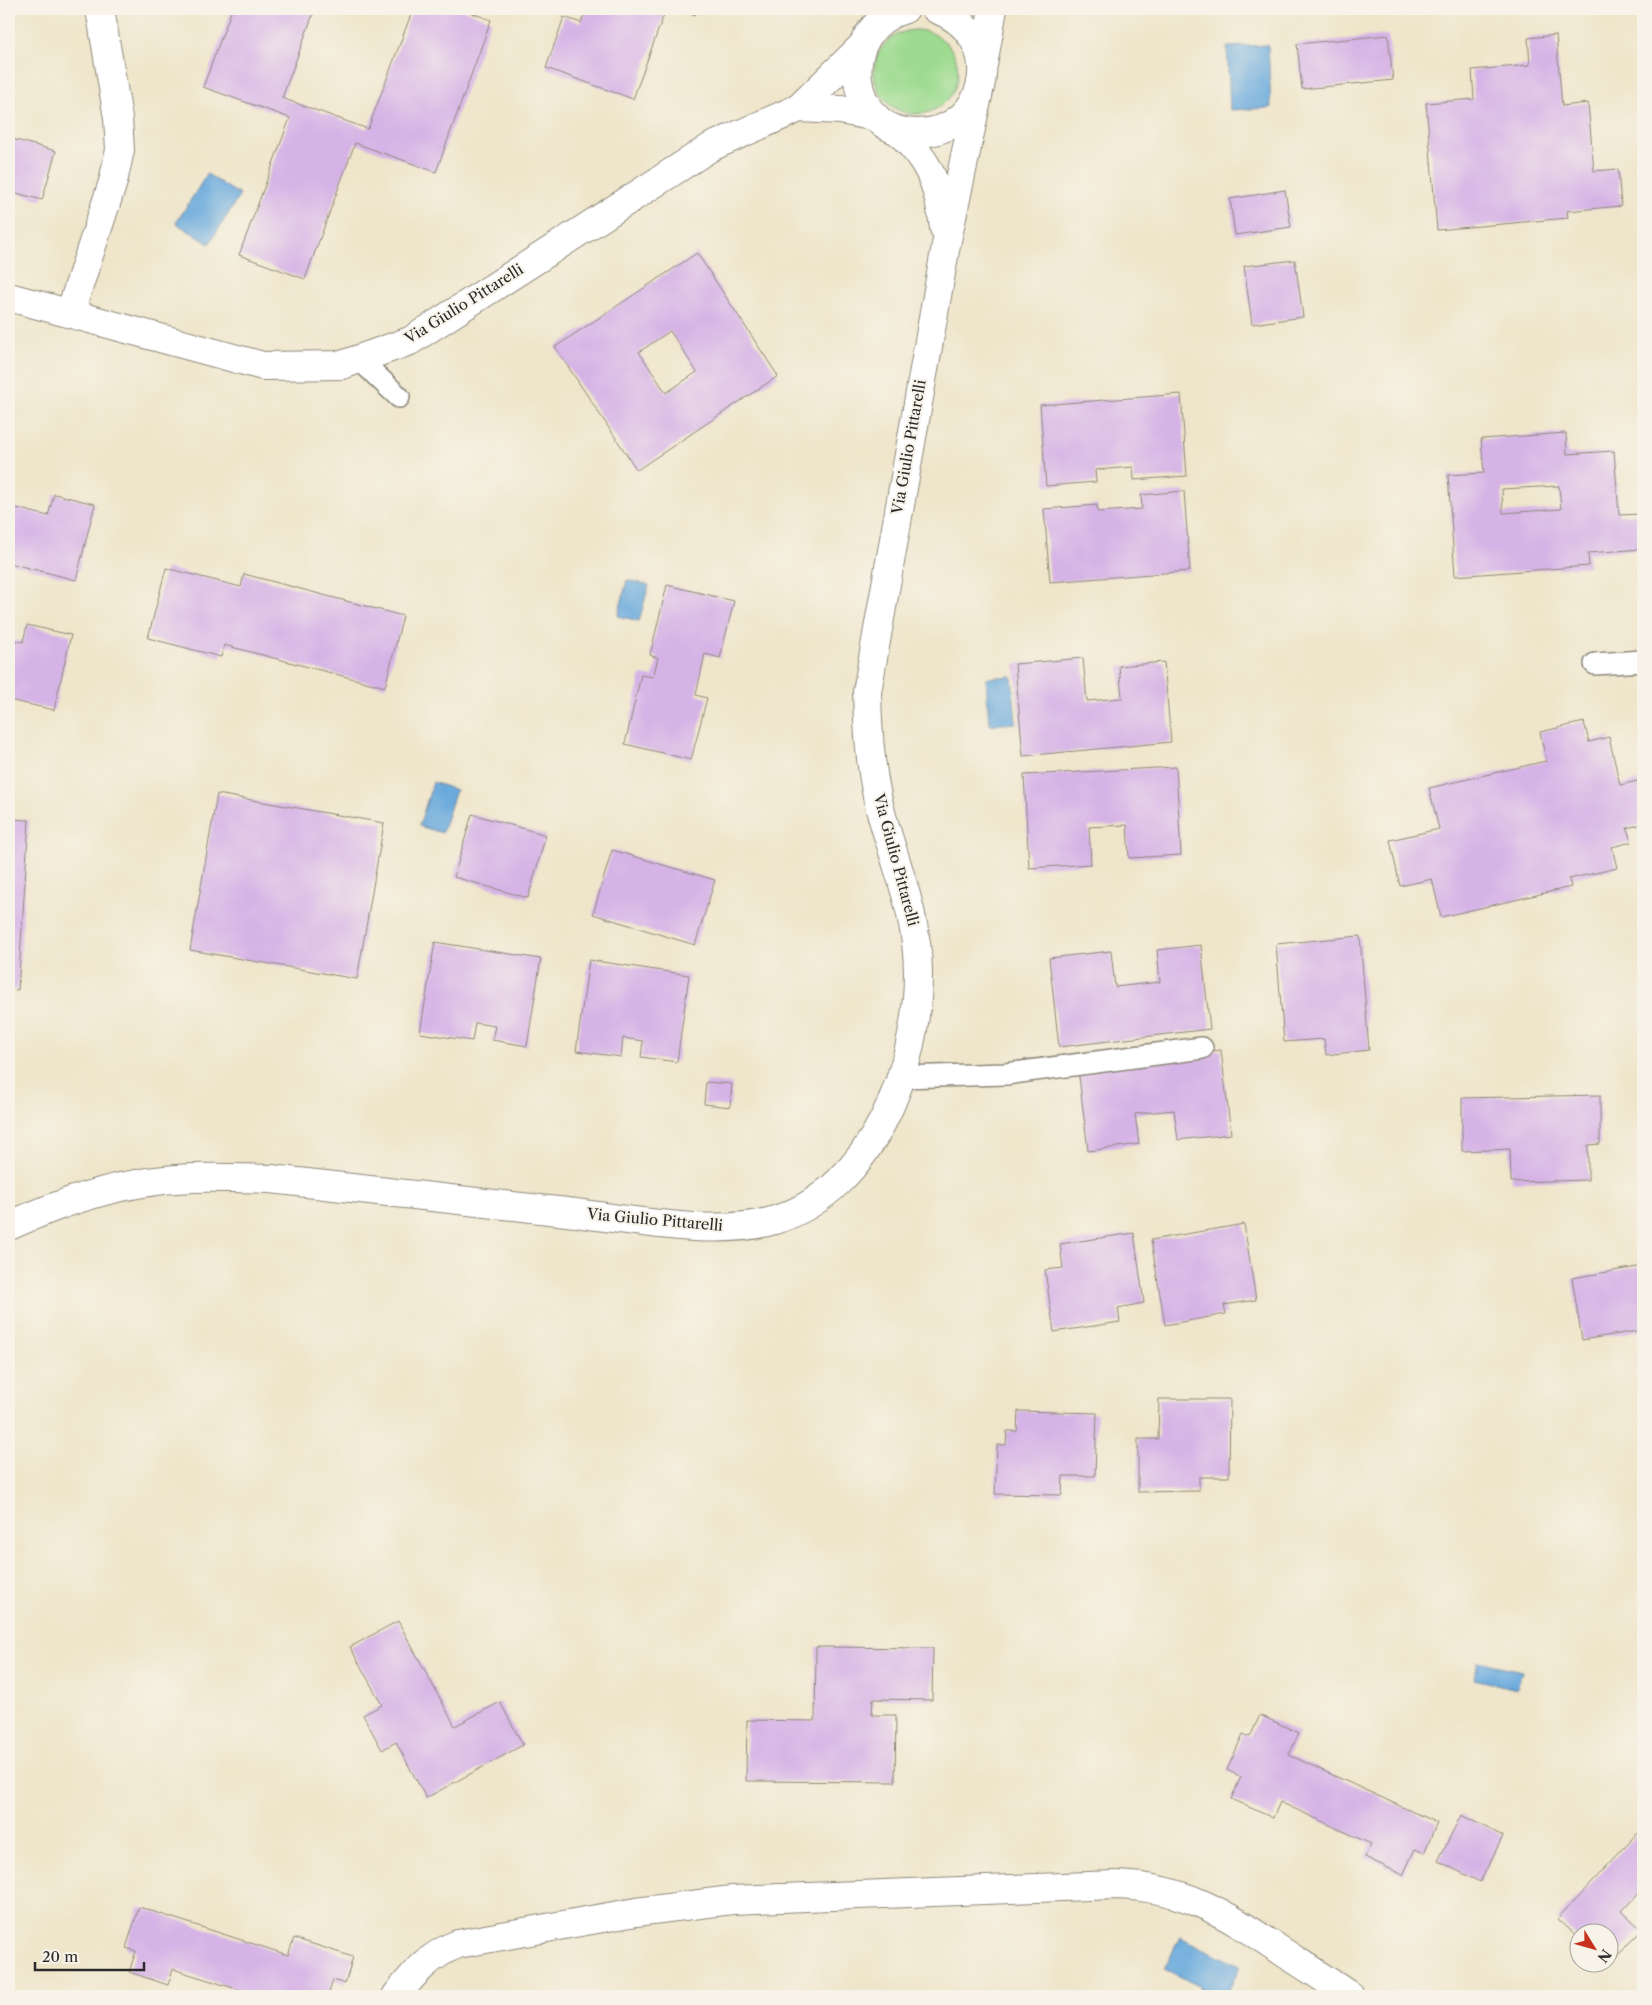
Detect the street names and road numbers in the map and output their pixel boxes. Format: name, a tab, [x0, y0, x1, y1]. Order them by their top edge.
street label: Via Giulio Pittarelli	[400, 259, 527, 348]
street label: Via Giulio Pittarelli	[887, 378, 930, 517]
street label: Via Giulio Pittarelli	[869, 791, 923, 929]
street label: Via Giulio Pittarelli	[585, 1204, 724, 1235]

